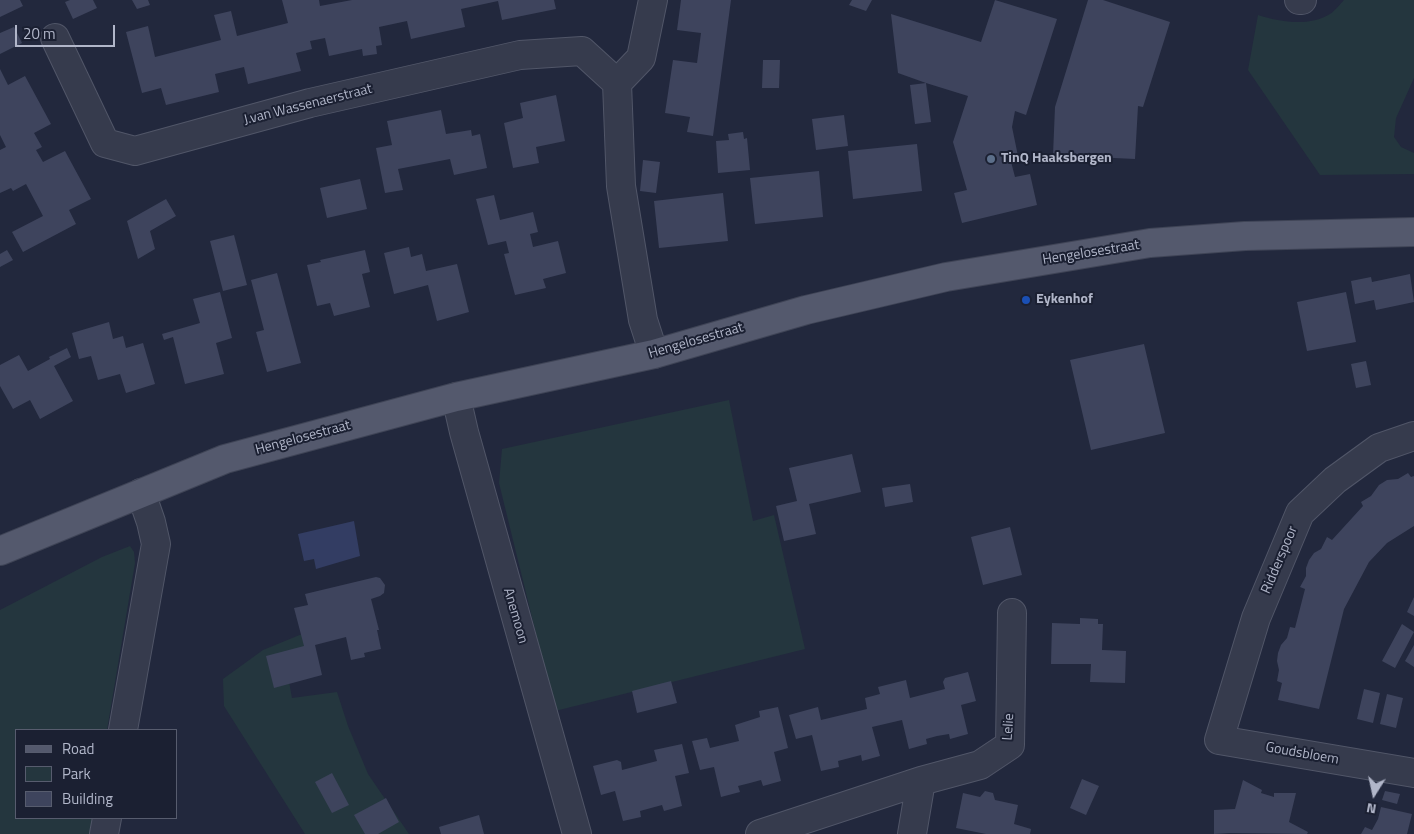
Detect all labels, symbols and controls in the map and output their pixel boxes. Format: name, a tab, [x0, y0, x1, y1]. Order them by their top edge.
scale bar	[18, 15, 118, 47]
text: 20 m	[23, 22, 56, 45]
street label: J.van Wassenaerstraat	[242, 81, 374, 129]
place label: TinQ Haaksbergen	[1001, 151, 1112, 167]
marker: TinQ Haaksbergen	[985, 153, 997, 165]
street label: Hengelosestraat	[1041, 237, 1141, 269]
place label: Eykenhof	[1036, 292, 1093, 308]
marker: Eykenhof	[1020, 294, 1032, 306]
street label: Hengelosestraat	[647, 319, 745, 363]
street label: Hengelosestraat	[254, 417, 352, 459]
street label: Ridderspoor	[1258, 524, 1302, 596]
street label: Anemoon	[499, 586, 531, 646]
street label: Lelie	[1000, 713, 1018, 741]
legend	[15, 729, 178, 819]
text: Road	[62, 737, 94, 760]
street label: Goudsbloem	[1264, 739, 1340, 769]
text: Park	[62, 762, 91, 785]
north arrow	[1349, 769, 1399, 819]
text: Building	[62, 787, 113, 810]
text: N	[1365, 798, 1378, 820]

